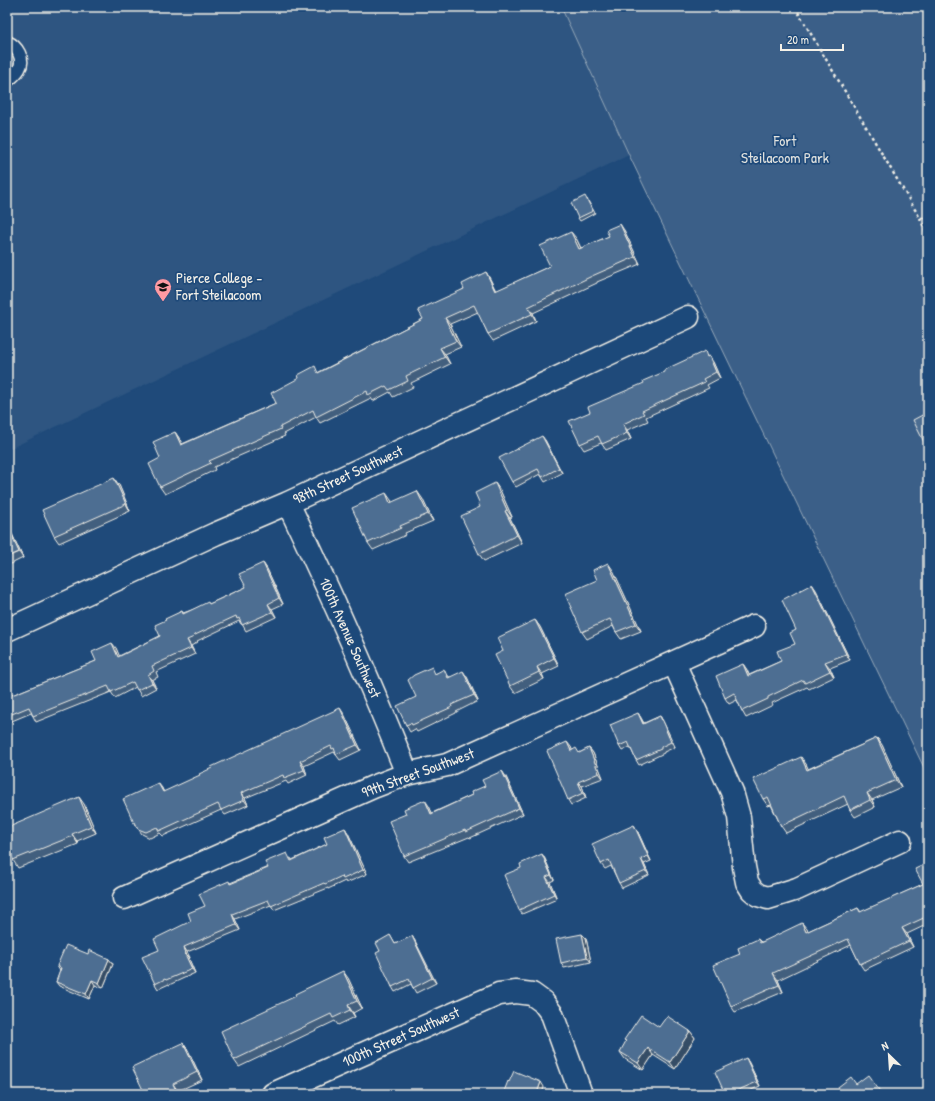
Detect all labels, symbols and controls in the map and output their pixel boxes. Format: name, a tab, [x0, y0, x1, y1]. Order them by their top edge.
scale bar	[781, 26, 843, 52]
text: 20 m	[787, 31, 809, 48]
park label: Fort Steilacoom Park	[741, 130, 829, 168]
place label: Pierce College - Fort Steilacoom	[175, 267, 262, 305]
school or university icon: Pierce College - Fort Steilacoom	[153, 277, 173, 302]
street label: 98th Street Southwest	[289, 439, 407, 509]
street label: 100th Avenue Southwest	[315, 574, 387, 702]
street label: 99th Street Southwest	[359, 742, 478, 803]
street label: 100th Street Southwest	[339, 1001, 464, 1072]
north arrow	[869, 1035, 909, 1075]
text: N	[879, 1038, 891, 1054]

